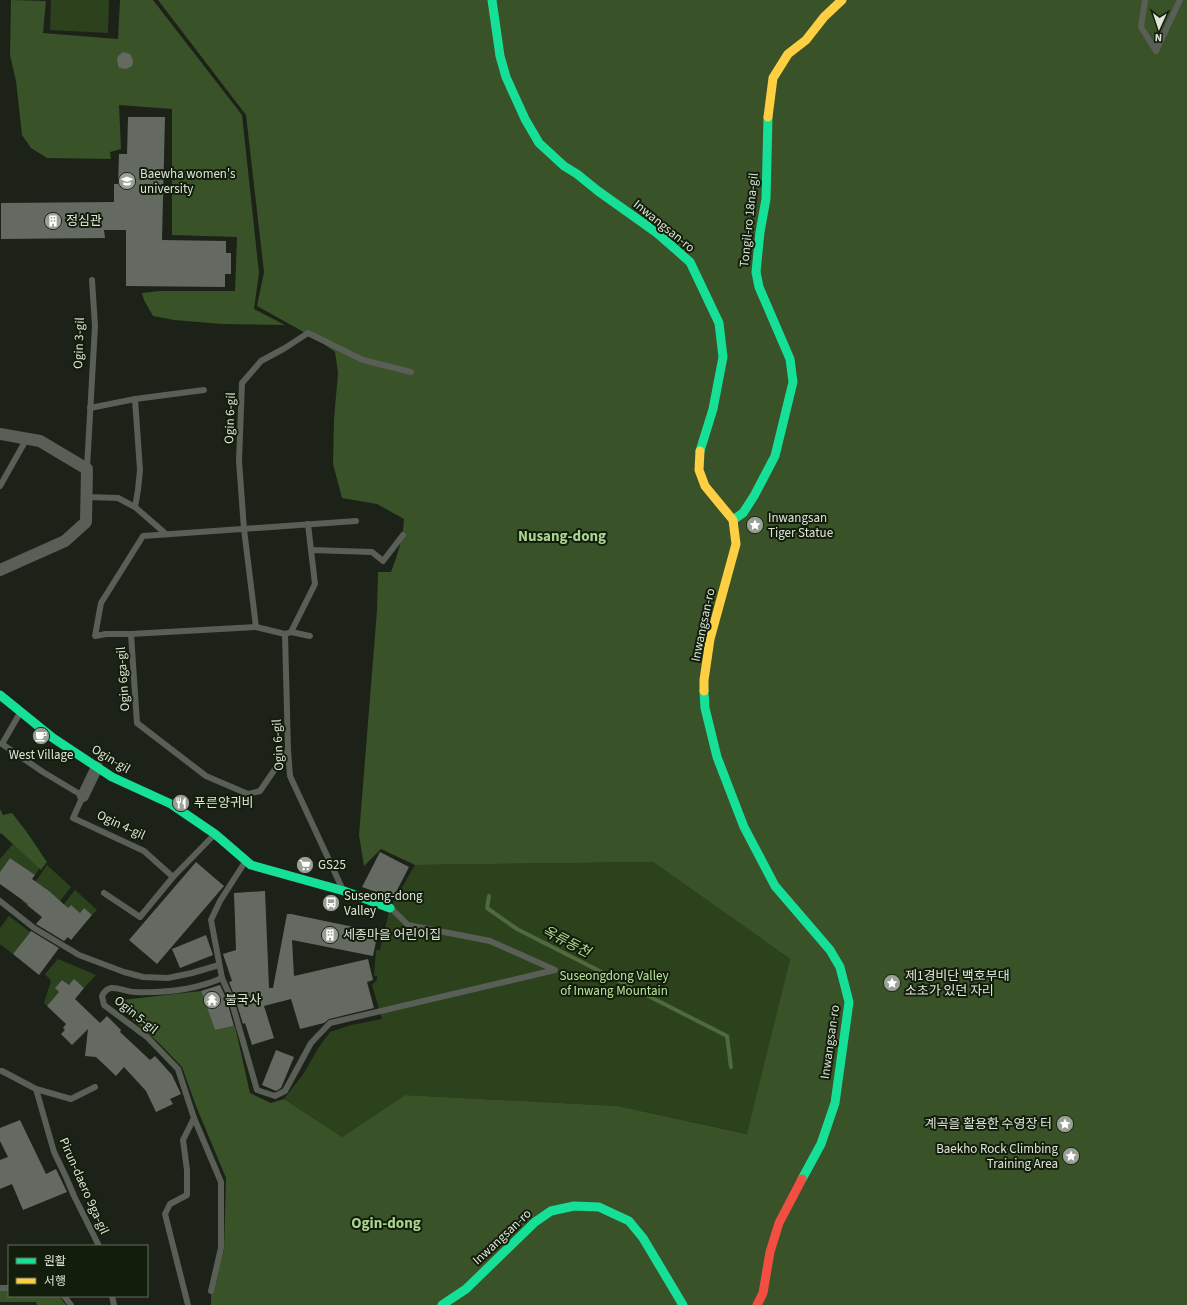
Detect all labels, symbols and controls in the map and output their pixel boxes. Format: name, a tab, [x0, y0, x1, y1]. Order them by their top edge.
north arrow	[1139, 8, 1179, 48]
text: N	[1154, 30, 1163, 45]
place label: Baewha women's university	[140, 165, 236, 198]
school or university icon: Baewha women's university	[117, 171, 137, 191]
street label: Tongil-ro 18na-gil	[735, 172, 763, 268]
street label: Inwangsan-ro	[629, 196, 699, 256]
building icon: 정심관	[43, 211, 63, 231]
place label: 정심관	[66, 212, 102, 230]
street label: Ogin 3-gil	[69, 317, 89, 369]
street label: Ogin 6-gil	[220, 392, 240, 444]
place label: Inwangsan Tiger Statue	[768, 509, 833, 542]
place icon: Inwangsan Tiger Statue	[745, 515, 765, 535]
district label: Nusang-dong	[518, 526, 606, 547]
street label: Inwangsan-ro	[686, 587, 720, 663]
street label: Ogin 6ga-gil	[112, 646, 134, 712]
street label: Ogin 6-gil	[268, 719, 288, 771]
cafe icon: West Village	[31, 726, 51, 746]
street label: Ogin-gil	[88, 740, 134, 778]
place label: West Village	[9, 746, 73, 764]
restaurant icon: 푸른양귀비	[171, 793, 191, 813]
place label: 푸른양귀비	[194, 794, 254, 812]
street label: Ogin 4-gil	[94, 806, 148, 844]
supermarket icon: GS25	[295, 855, 315, 875]
place label: GS25	[318, 856, 346, 874]
place label: Suseong-dong Valley	[344, 887, 423, 920]
bus stop icon: Suseong-dong Valley	[321, 893, 341, 913]
water label: 옥류동천	[539, 921, 594, 963]
building icon: 세종마을 어린이집	[320, 925, 340, 945]
place label: 세종마을 어린이집	[343, 926, 441, 944]
park label: Suseongdong Valley of Inwang Mountain	[559, 967, 669, 1000]
place label: 제1경비단 백호부대 소초가 있던 자리	[905, 967, 1010, 1000]
place icon: 제1경비단 백호부대 소초가 있던 자리	[882, 973, 902, 993]
temple icon: 불국사	[202, 990, 222, 1010]
place label: 불국사	[225, 991, 261, 1009]
street label: Ogin 5-gil	[110, 992, 162, 1038]
street label: Inwangsan-ro	[816, 1004, 844, 1080]
place icon: 계곡을 활용한 수영장 터	[1055, 1114, 1075, 1134]
place label: 계곡을 활용한 수영장 터	[925, 1115, 1052, 1133]
street label: Pirun-daero 9ga-gil	[55, 1135, 113, 1237]
place label: Baekho Rock Climbing Training Area	[936, 1140, 1058, 1173]
place icon: Baekho Rock Climbing Training Area	[1061, 1146, 1081, 1166]
street label: Inwangsan-ro	[469, 1205, 535, 1269]
district label: Ogin-dong	[351, 1213, 421, 1234]
legend	[8, 1245, 148, 1297]
text: 원활	[44, 1253, 66, 1270]
text: 서행	[44, 1273, 66, 1290]

